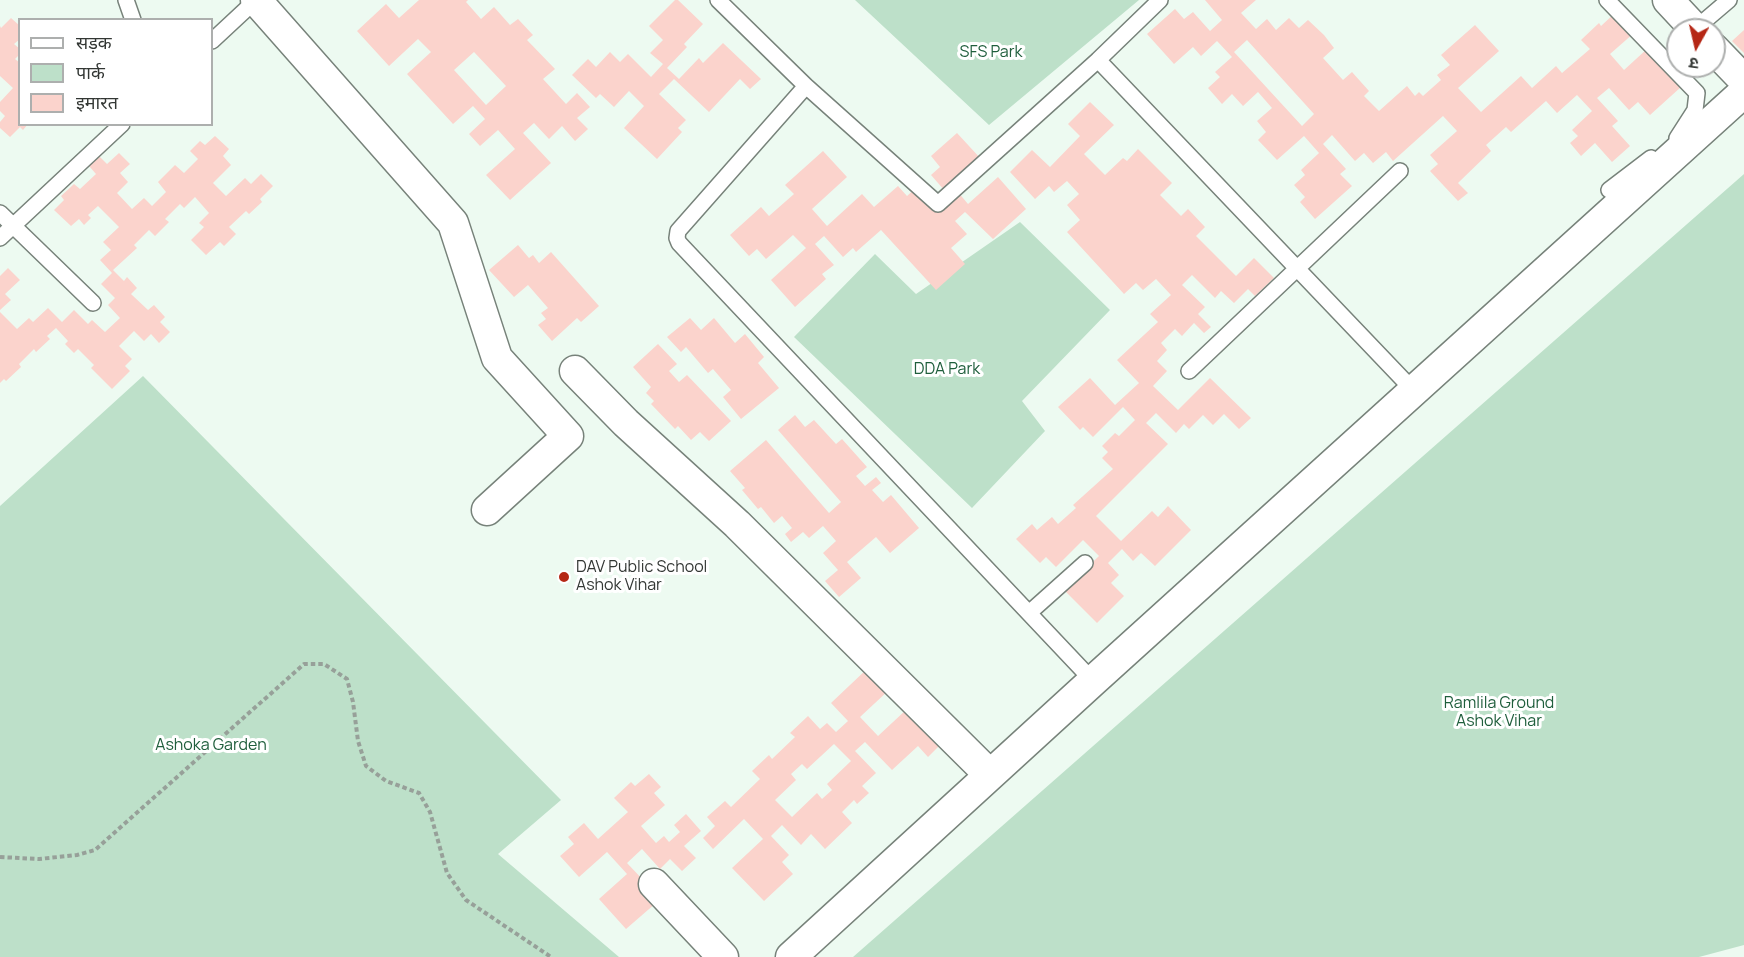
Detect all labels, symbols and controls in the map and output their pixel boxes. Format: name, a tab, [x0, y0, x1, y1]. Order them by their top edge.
legend	[18, 18, 213, 126]
north arrow	[1666, 18, 1726, 78]
text: सड़क	[76, 30, 112, 54]
park label: SFS Park	[960, 43, 1022, 63]
text: उ	[1688, 52, 1700, 75]
text: पार्क	[76, 60, 105, 84]
text: इमारत	[76, 90, 118, 114]
park label: DDA Park	[914, 360, 980, 380]
place label: DAV Public School Ashok Vihar	[576, 558, 707, 596]
marker: DAV Public School Ashok Vihar	[557, 570, 571, 584]
park label: Ramlila Ground Ashok Vihar	[1444, 694, 1554, 732]
park label: Ashoka Garden	[155, 736, 267, 756]

